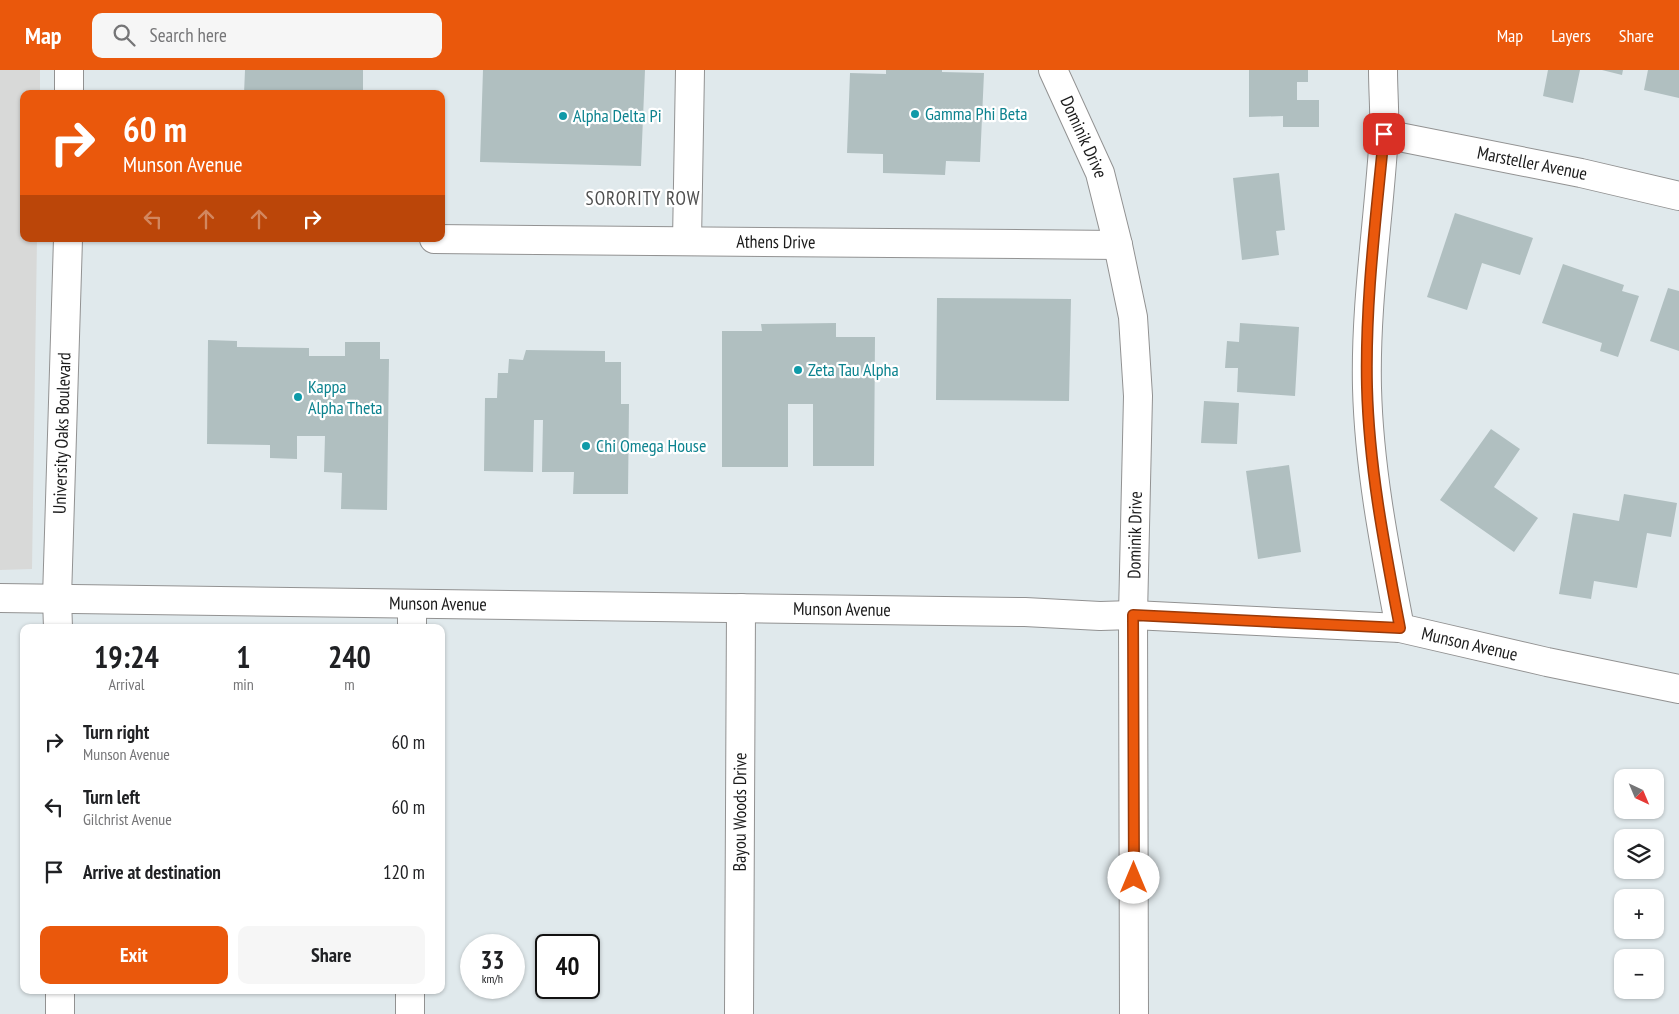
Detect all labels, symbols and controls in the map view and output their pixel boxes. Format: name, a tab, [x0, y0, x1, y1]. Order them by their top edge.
search box	[92, 13, 442, 58]
text: Map	[25, 20, 62, 51]
icon: search	[110, 21, 138, 49]
text: Search here	[150, 23, 227, 47]
text: Map	[1497, 24, 1523, 47]
text: Layers	[1551, 24, 1591, 47]
text: Share	[1619, 24, 1654, 47]
street label: Dominik Drive	[1055, 92, 1113, 180]
place label: Gamma Phi Beta	[925, 102, 1027, 125]
place label: Alpha Delta Pi	[573, 104, 662, 127]
text: 60 m	[123, 106, 187, 152]
marker: Gamma Phi Beta	[909, 108, 921, 120]
icon: right	[40, 110, 105, 175]
marker: Alpha Delta Pi	[557, 110, 569, 122]
pin	[1363, 113, 1405, 155]
icon: arrive	[1370, 120, 1398, 148]
street label: Marsteller Avenue	[1475, 141, 1590, 185]
text: Munson Avenue	[123, 150, 243, 178]
district label: SORORITY ROW	[586, 186, 701, 210]
icon: left	[139, 205, 167, 233]
icon: ahead	[192, 205, 220, 233]
icon: ahead	[245, 205, 273, 233]
icon: right	[298, 205, 326, 233]
street label: Athens Drive	[736, 230, 816, 253]
street label: University Oaks Boulevard	[48, 352, 76, 514]
place label: Zeta Tau Alpha	[808, 358, 899, 381]
marker: Zeta Tau Alpha	[792, 364, 804, 376]
place label: Kappa Alpha Theta	[308, 375, 383, 419]
marker: Kappa Alpha Theta	[292, 391, 304, 403]
place label: Chi Omega House	[596, 434, 706, 457]
marker: Chi Omega House	[580, 440, 592, 452]
street label: Dominik Drive	[1122, 491, 1147, 579]
street label: Munson Avenue	[389, 591, 487, 616]
street label: Munson Avenue	[793, 597, 891, 621]
street label: Munson Avenue	[1419, 621, 1520, 666]
text: 19:24	[94, 637, 159, 676]
text: 1	[236, 637, 251, 676]
text: 240	[328, 637, 371, 676]
text: Arrival	[108, 674, 145, 694]
text: min	[233, 674, 254, 694]
text: m	[344, 674, 355, 694]
text: Turn right	[83, 720, 149, 744]
icon: right	[40, 728, 68, 756]
text: 60 m	[392, 730, 425, 754]
text: Munson Avenue	[83, 744, 170, 764]
street label: Bayou Woods Drive	[728, 752, 751, 872]
north arrow	[1614, 769, 1664, 819]
map controls	[1614, 769, 1664, 999]
text: Turn left	[83, 785, 140, 809]
icon: left	[40, 793, 68, 821]
text: 60 m	[392, 795, 425, 819]
text: Gilchrist Avenue	[83, 809, 172, 829]
button: layers	[1614, 829, 1664, 879]
position arrow	[1107, 851, 1159, 903]
icon: arrive	[40, 858, 68, 886]
text: Arrive at destination	[83, 860, 221, 884]
text: 120 m	[383, 860, 425, 884]
button: +	[1614, 889, 1664, 939]
button: Exit	[40, 926, 228, 984]
button: Share	[238, 926, 425, 984]
speed limit sign: 40	[535, 934, 600, 999]
text: 33	[481, 944, 504, 976]
button: −	[1614, 949, 1664, 999]
text: km/h	[482, 971, 503, 986]

